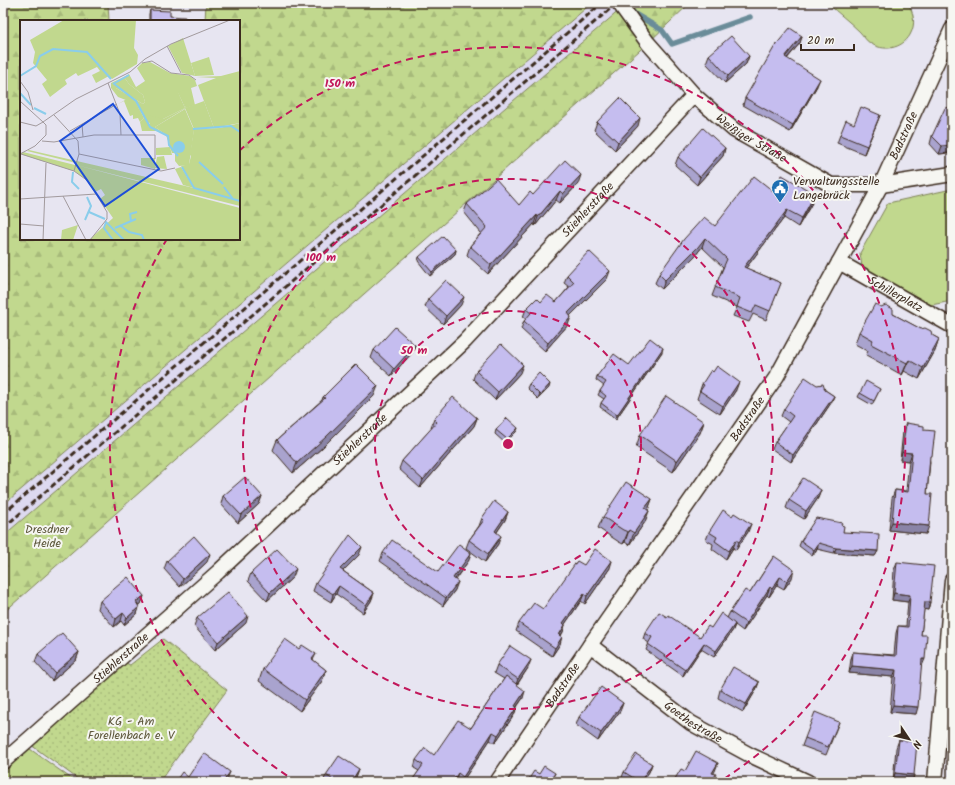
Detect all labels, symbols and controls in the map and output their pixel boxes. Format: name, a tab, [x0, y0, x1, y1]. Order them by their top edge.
inset map	[20, 20, 240, 240]
scale bar	[801, 26, 854, 52]
text: 20 m	[807, 31, 835, 50]
text: 150 m	[325, 74, 355, 93]
street label: Badstraße	[885, 108, 923, 163]
street label: Weißiger Straße	[711, 109, 791, 168]
place label: Verwaltungsstelle Langebrück	[793, 172, 880, 205]
street label: Stiehlerstraße	[557, 177, 619, 242]
public building icon: Verwaltungsstelle Langebrück	[770, 178, 790, 203]
text: 100 m	[306, 248, 336, 267]
street label: Schillerplatz	[864, 271, 926, 318]
text: 50 m	[400, 341, 428, 360]
street label: Badstraße	[725, 392, 770, 446]
street label: Stiehlerstraße	[328, 409, 393, 471]
centre of rings	[501, 437, 515, 451]
park label: Dresdner Heide	[25, 520, 70, 553]
street label: Stiehlerstraße	[88, 628, 154, 689]
street label: Badstraße	[541, 658, 586, 712]
street label: Goethestraße	[660, 696, 726, 749]
park label: KG - Am Forellenbach e. V	[88, 712, 176, 745]
north arrow	[889, 719, 929, 759]
text: N	[907, 736, 926, 752]

